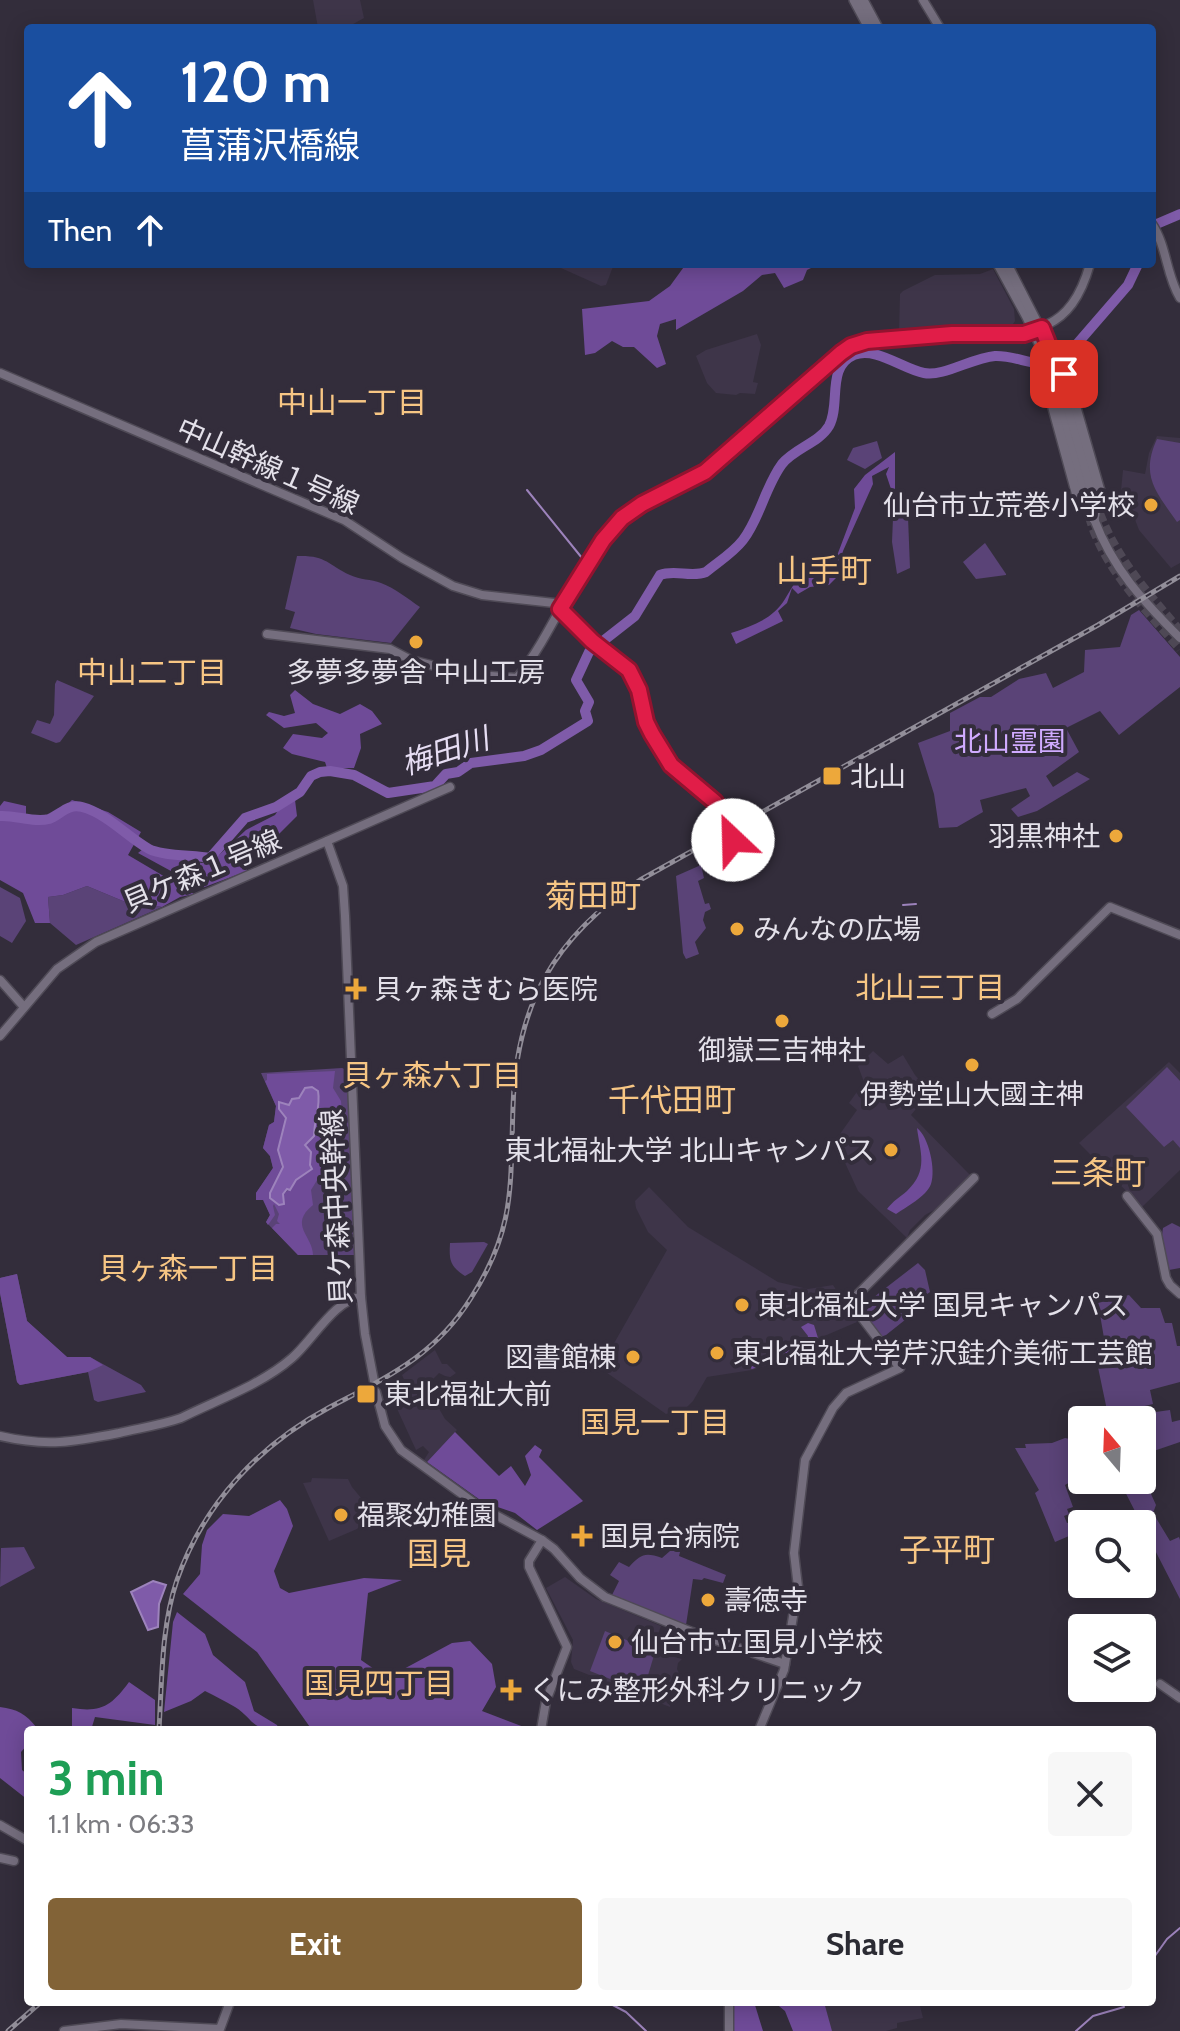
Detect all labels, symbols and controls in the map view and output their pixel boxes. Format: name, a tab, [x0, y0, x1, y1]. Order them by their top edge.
text: 120 m	[180, 48, 331, 116]
icon: ahead	[48, 56, 152, 160]
text: 菖蒲沢橋線	[180, 123, 360, 167]
icon: ahead	[128, 208, 172, 252]
text: Then	[48, 212, 112, 249]
pin	[1030, 340, 1098, 408]
icon: arrive	[1042, 352, 1086, 396]
district label: 中山一丁目	[277, 384, 427, 421]
street label: 中山幹線１号線	[172, 411, 364, 521]
place label: 仙台市立荒巻小学校	[883, 488, 1135, 522]
marker: 仙台市立荒巻小学校	[1142, 496, 1160, 514]
district label: 山手町	[776, 551, 872, 590]
marker: 多夢多夢舎 中山工房	[407, 633, 425, 651]
district label: 中山二丁目	[77, 654, 227, 691]
place label: 多夢多夢舎 中山工房	[287, 655, 545, 689]
water label: 梅田川	[396, 719, 496, 783]
park label: 北山霊園	[954, 724, 1066, 758]
place label: 北山	[850, 759, 906, 793]
marker: 北山	[821, 765, 843, 787]
position arrow	[691, 798, 775, 882]
place label: 羽黒神社	[988, 819, 1100, 853]
street label: 貝ケ森１号線	[118, 823, 286, 919]
marker: 羽黒神社	[1107, 827, 1125, 845]
district label: 菊田町	[545, 876, 641, 915]
place label: みんなの広場	[753, 912, 921, 946]
marker: みんなの広場	[728, 920, 746, 938]
district label: 北山三丁目	[855, 969, 1005, 1006]
place label: 貝ヶ森きむら医院	[374, 972, 598, 1006]
marker: 貝ヶ森きむら医院	[345, 978, 367, 1000]
marker: 御嶽三吉神社	[773, 1012, 791, 1030]
place label: 御嶽三吉神社	[698, 1033, 866, 1067]
marker: 伊勢堂山大國主神	[963, 1056, 981, 1074]
district label: 貝ヶ森六丁目	[342, 1057, 522, 1094]
place label: 伊勢堂山大國主神	[860, 1077, 1084, 1111]
district label: 千代田町	[608, 1080, 736, 1119]
street label: 貝ケ森中央幹線	[314, 1108, 358, 1306]
place label: 東北福祉大学 北山キャンパス	[505, 1133, 875, 1167]
marker: 東北福祉大学 北山キャンパス	[882, 1141, 900, 1159]
district label: 三条町	[1050, 1153, 1146, 1192]
district label: 貝ヶ森一丁目	[98, 1250, 278, 1287]
place label: 東北福祉大学 国見キャンパス	[758, 1288, 1128, 1322]
marker: 東北福祉大学 国見キャンパス	[733, 1296, 751, 1314]
place label: 東北福祉大学芹沢銈介美術工芸館	[733, 1336, 1153, 1370]
place label: 図書館棟	[505, 1340, 617, 1374]
marker: 東北福祉大学芹沢銈介美術工芸館	[708, 1344, 726, 1362]
marker: 図書館棟	[624, 1348, 642, 1366]
place label: 東北福祉大前	[384, 1377, 552, 1411]
marker: 東北福祉大前	[355, 1383, 377, 1405]
district label: 国見一丁目	[580, 1404, 730, 1441]
north arrow	[1068, 1406, 1156, 1494]
map controls	[1068, 1406, 1156, 1702]
place label: 福聚幼稚園	[357, 1498, 497, 1532]
marker: 福聚幼稚園	[332, 1506, 350, 1524]
button: search	[1068, 1510, 1156, 1598]
place label: 国見台病院	[600, 1519, 740, 1553]
marker: 国見台病院	[571, 1525, 593, 1547]
district label: 子平町	[899, 1530, 995, 1569]
district label: 国見	[407, 1534, 471, 1573]
place label: 壽徳寺	[724, 1583, 808, 1617]
marker: 壽徳寺	[699, 1591, 717, 1609]
button: layers	[1068, 1614, 1156, 1702]
place label: 仙台市立国見小学校	[631, 1625, 883, 1659]
marker: 仙台市立国見小学校	[606, 1633, 624, 1651]
district label: 国見四丁目	[304, 1665, 454, 1702]
place label: くにみ整形外科クリニック	[529, 1673, 865, 1707]
marker: くにみ整形外科クリニック	[500, 1679, 522, 1701]
text: 3 min	[48, 1749, 164, 1807]
button: close	[1048, 1752, 1132, 1836]
text: 1.1 km · 06:33	[48, 1808, 195, 1840]
button: Exit	[48, 1898, 582, 1990]
button: Share	[598, 1898, 1132, 1990]

